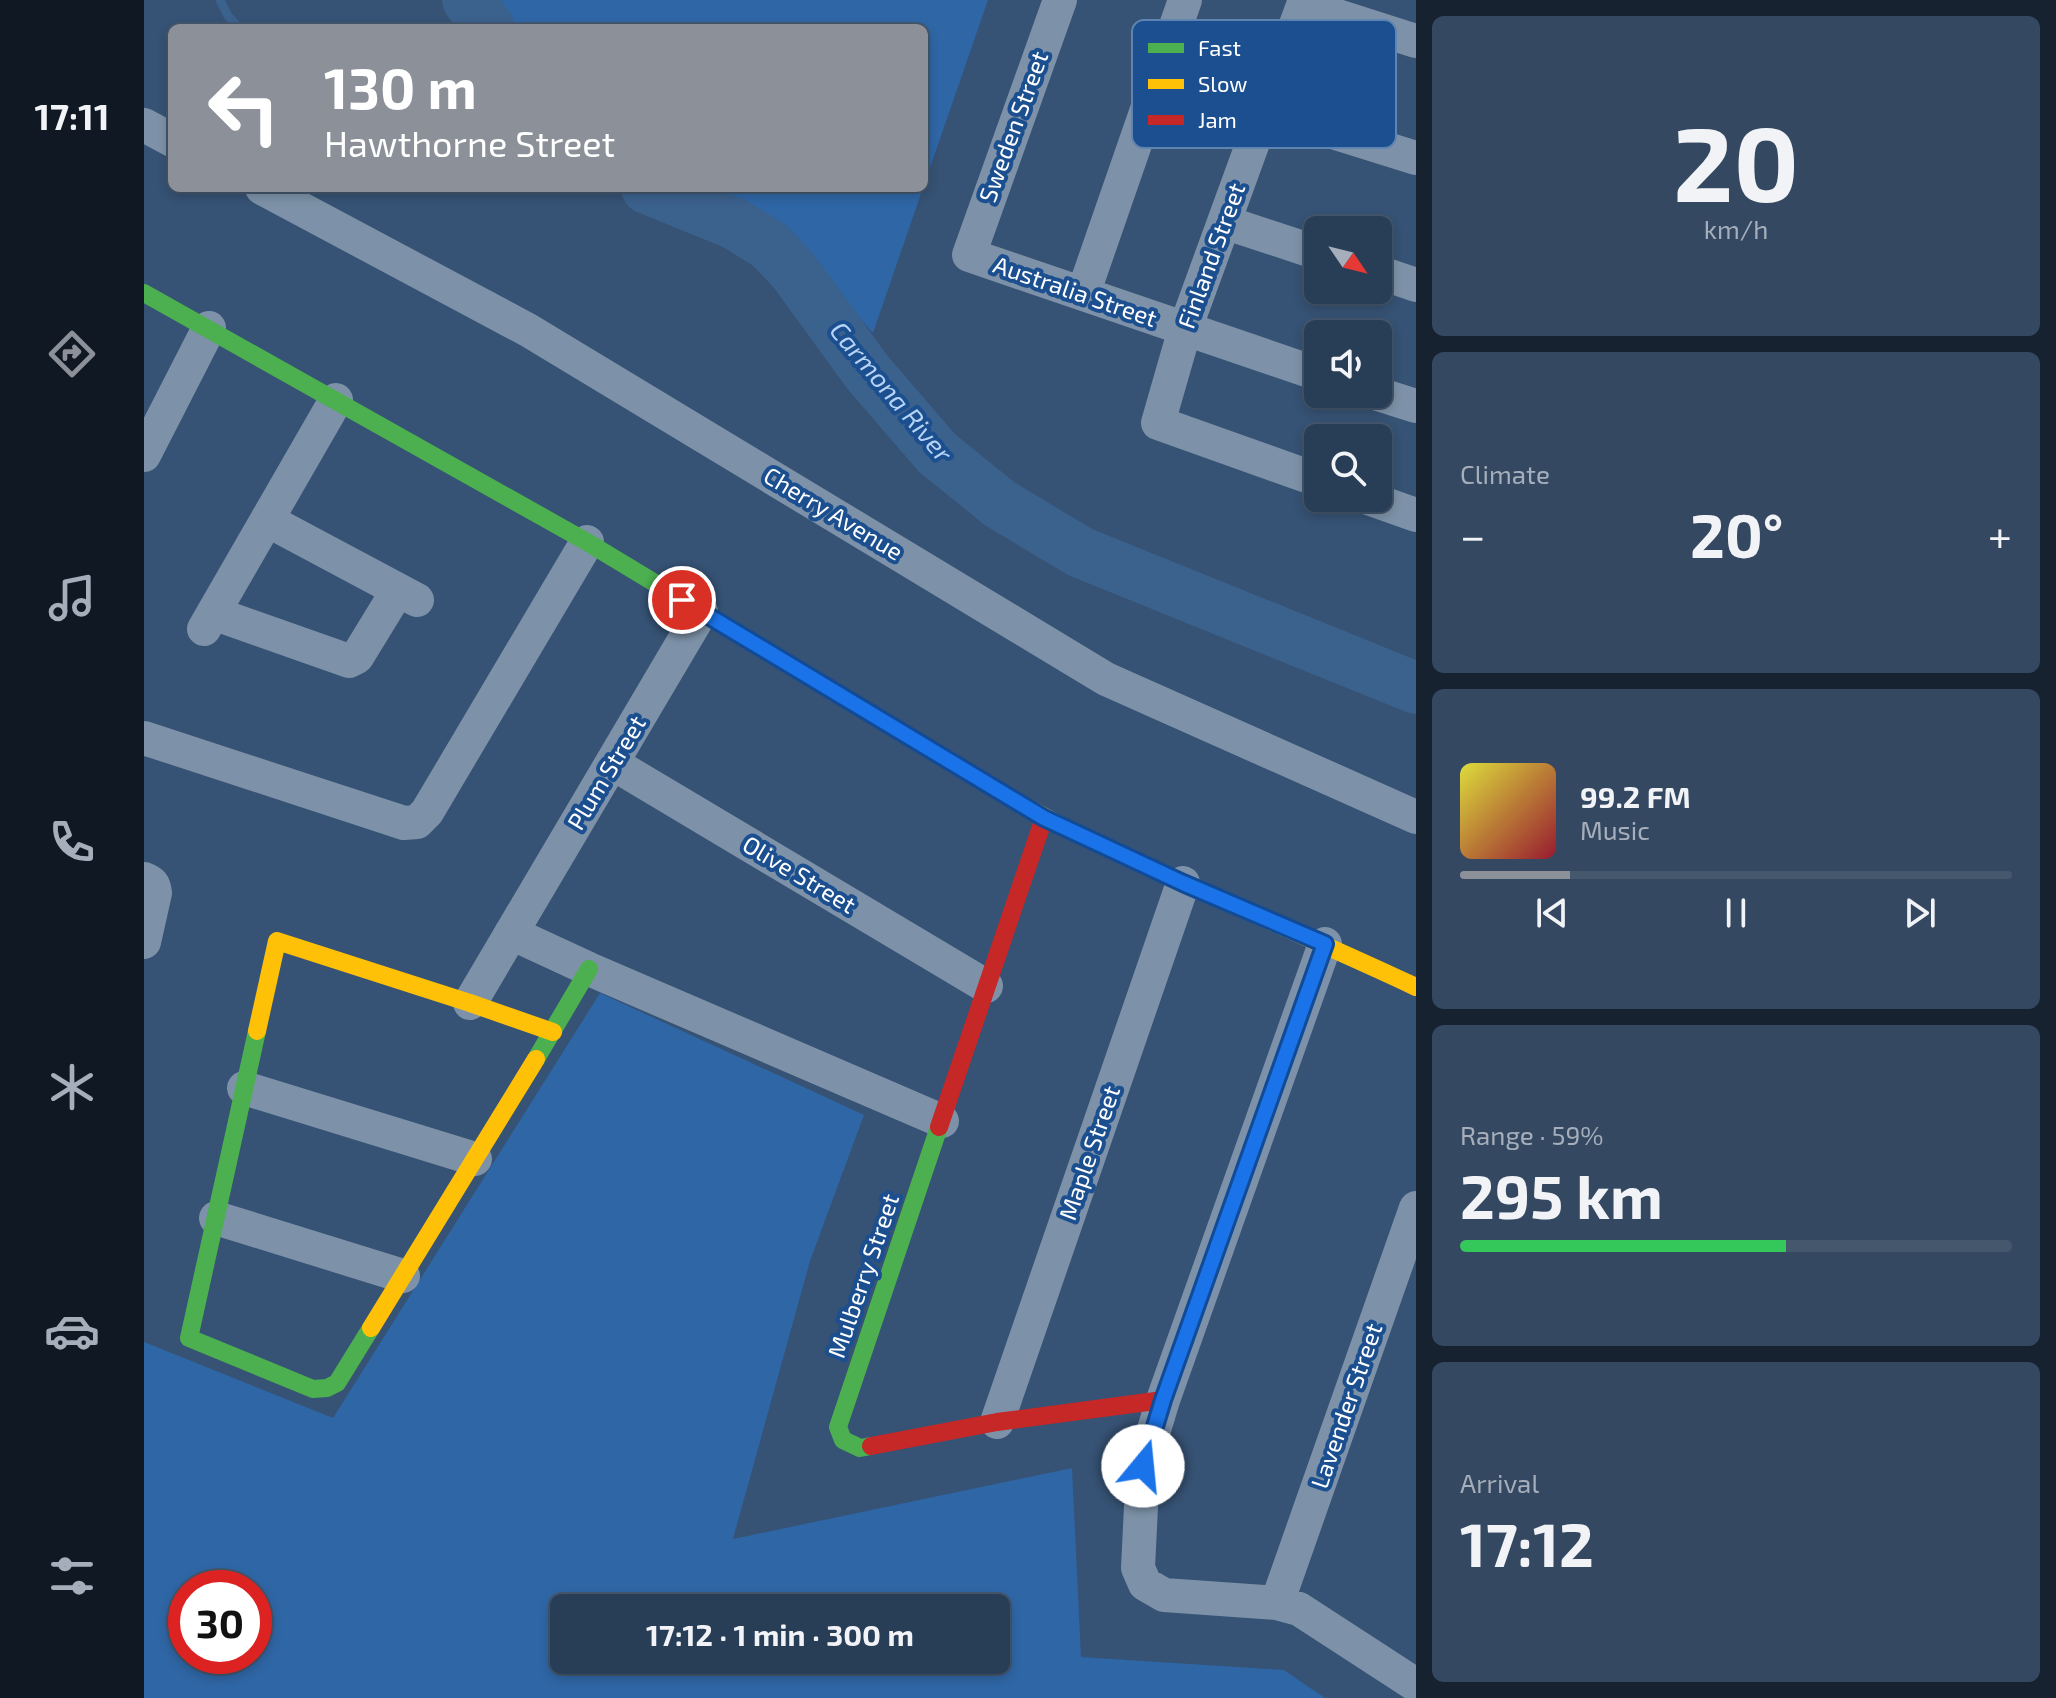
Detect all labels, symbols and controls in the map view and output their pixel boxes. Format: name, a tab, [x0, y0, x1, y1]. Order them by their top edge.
legend	[1132, 20, 1396, 148]
text: Fast	[1198, 34, 1241, 60]
street label: Sweden Street	[972, 47, 1053, 206]
text: 130 m	[324, 53, 477, 120]
icon: left	[192, 56, 296, 160]
text: Slow	[1198, 70, 1247, 96]
text: 17:11	[35, 94, 109, 137]
text: 20	[1673, 98, 1799, 223]
text: Jam	[1198, 106, 1237, 132]
text: Hawthorne Street	[324, 121, 615, 164]
street label: Finland Street	[1171, 179, 1250, 332]
text: km/h	[1704, 213, 1768, 244]
north arrow	[1304, 216, 1392, 304]
map controls	[1304, 216, 1392, 512]
street label: Australia Street	[990, 249, 1161, 332]
water label: Carmona River	[825, 315, 960, 468]
button: sound	[1304, 320, 1392, 408]
icon: directions	[44, 326, 100, 382]
button: search	[1304, 424, 1392, 512]
text: Climate	[1460, 458, 1550, 489]
street label: Cherry Avenue	[759, 460, 909, 566]
text: 20°	[1690, 498, 1783, 570]
text: −	[1460, 508, 1486, 561]
text: +	[1988, 508, 2012, 561]
pin	[648, 566, 716, 634]
icon: music	[44, 570, 100, 626]
icon: arrive	[660, 578, 704, 622]
street label: Plum Street	[560, 710, 651, 835]
text: 99.2 FM	[1580, 778, 1691, 814]
icon: phone	[44, 814, 100, 870]
text: Music	[1580, 814, 1650, 845]
street label: Olive Street	[738, 829, 862, 919]
icon: previous	[1530, 891, 1574, 935]
icon: pause	[1714, 891, 1758, 935]
icon: next	[1898, 891, 1942, 935]
icon: climate	[44, 1059, 100, 1115]
street label: Maple Street	[1052, 1082, 1125, 1224]
text: Range · 59%	[1460, 1119, 1604, 1150]
text: 295 km	[1460, 1159, 1663, 1231]
street label: Mulberry Street	[821, 1190, 904, 1361]
icon: car	[44, 1303, 100, 1359]
street label: Lavender Street	[1304, 1319, 1387, 1492]
position arrow	[1101, 1424, 1185, 1508]
text: Arrival	[1460, 1467, 1539, 1498]
text: 17:12	[1460, 1507, 1594, 1579]
icon: filters	[44, 1548, 100, 1604]
speed limit sign: 30	[168, 1570, 272, 1674]
text: 17:12 · 1 min · 300 m	[646, 1616, 914, 1652]

